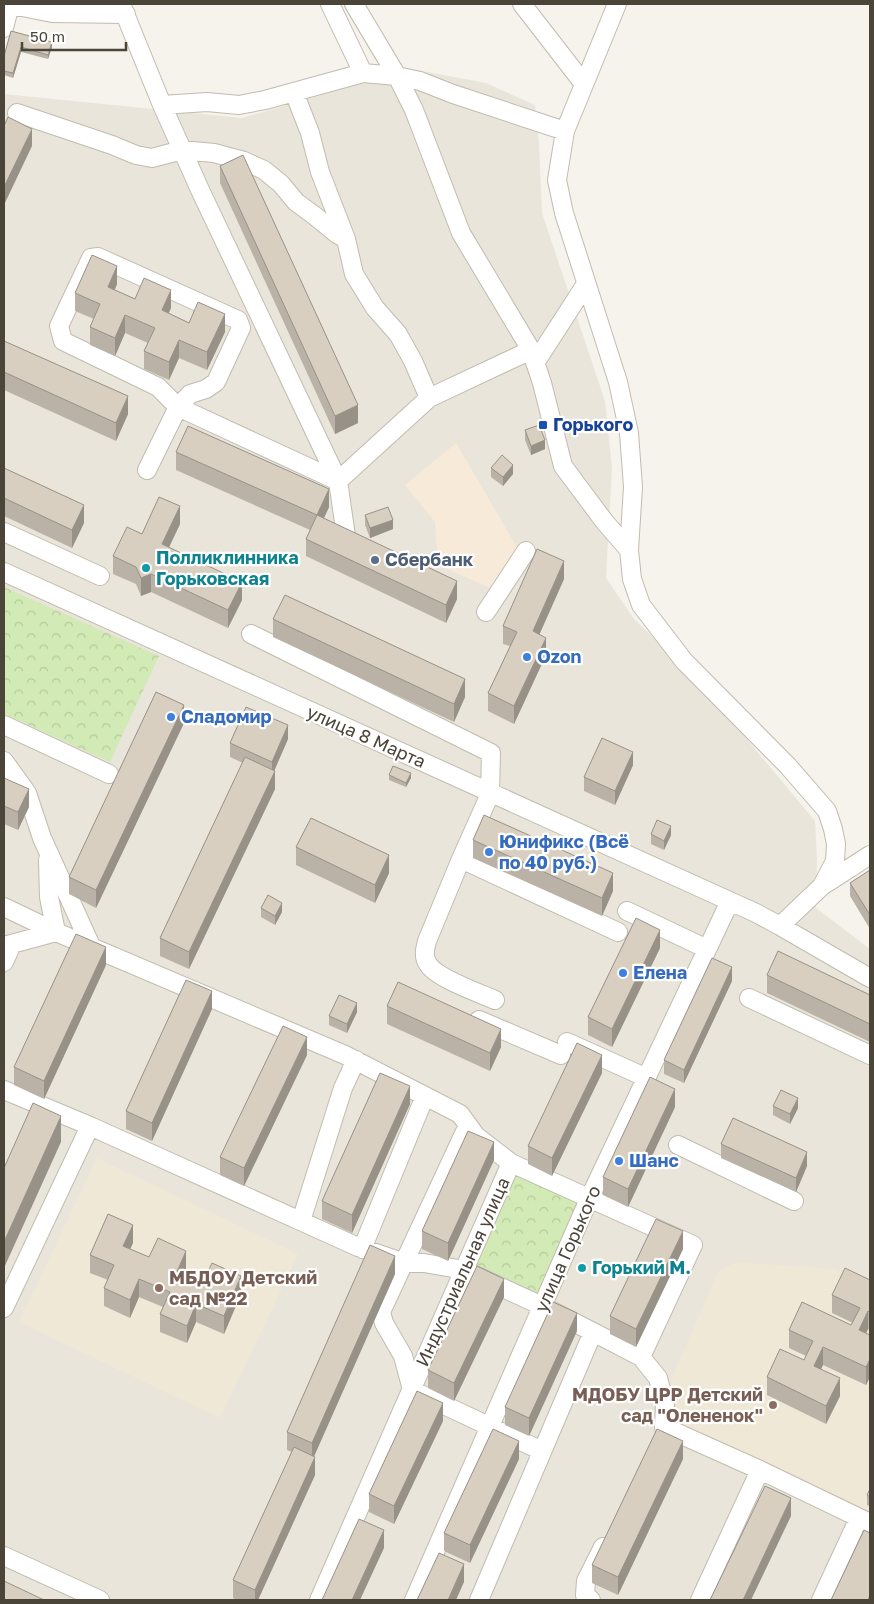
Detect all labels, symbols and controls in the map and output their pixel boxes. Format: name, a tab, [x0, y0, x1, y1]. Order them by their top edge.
scale bar	[22, 20, 126, 52]
text: 50 m	[30, 27, 65, 45]
place label: Горького	[553, 413, 633, 435]
marker: Горького	[537, 419, 549, 431]
place label: Полликлинника Горьковская	[156, 546, 299, 589]
place label: Сбербанк	[385, 548, 474, 570]
marker: Сбербанк	[369, 554, 381, 566]
marker: Полликлинника Горьковская	[140, 562, 152, 574]
place label: Ozon	[537, 645, 582, 667]
marker: Ozon	[521, 651, 533, 663]
street label: улица 8 Марта	[304, 700, 429, 772]
place label: Сладомир	[181, 705, 271, 727]
marker: Сладомир	[165, 711, 177, 723]
place label: Юнификс (Всё по 40 руб.)	[499, 830, 629, 873]
marker: Юнификс (Всё по 40 руб.)	[483, 846, 495, 858]
place label: Елена	[633, 961, 687, 983]
marker: Елена	[617, 967, 629, 979]
place label: Шанс	[629, 1149, 679, 1171]
marker: Шанс	[613, 1155, 625, 1167]
street label: Индустриальная улица	[410, 1174, 514, 1370]
street label: улица Горького	[529, 1182, 605, 1315]
place label: Горький М.	[592, 1256, 691, 1278]
marker: Горький М.	[576, 1262, 588, 1274]
place label: МБДОУ Детский сад №22	[169, 1266, 317, 1309]
marker: МБДОУ Детский сад №22	[153, 1282, 165, 1294]
place label: МДОБУ ЦРР Детский сад "Олененок"	[572, 1383, 763, 1426]
marker: МДОБУ ЦРР Детский сад "Олененок"	[767, 1399, 779, 1411]

